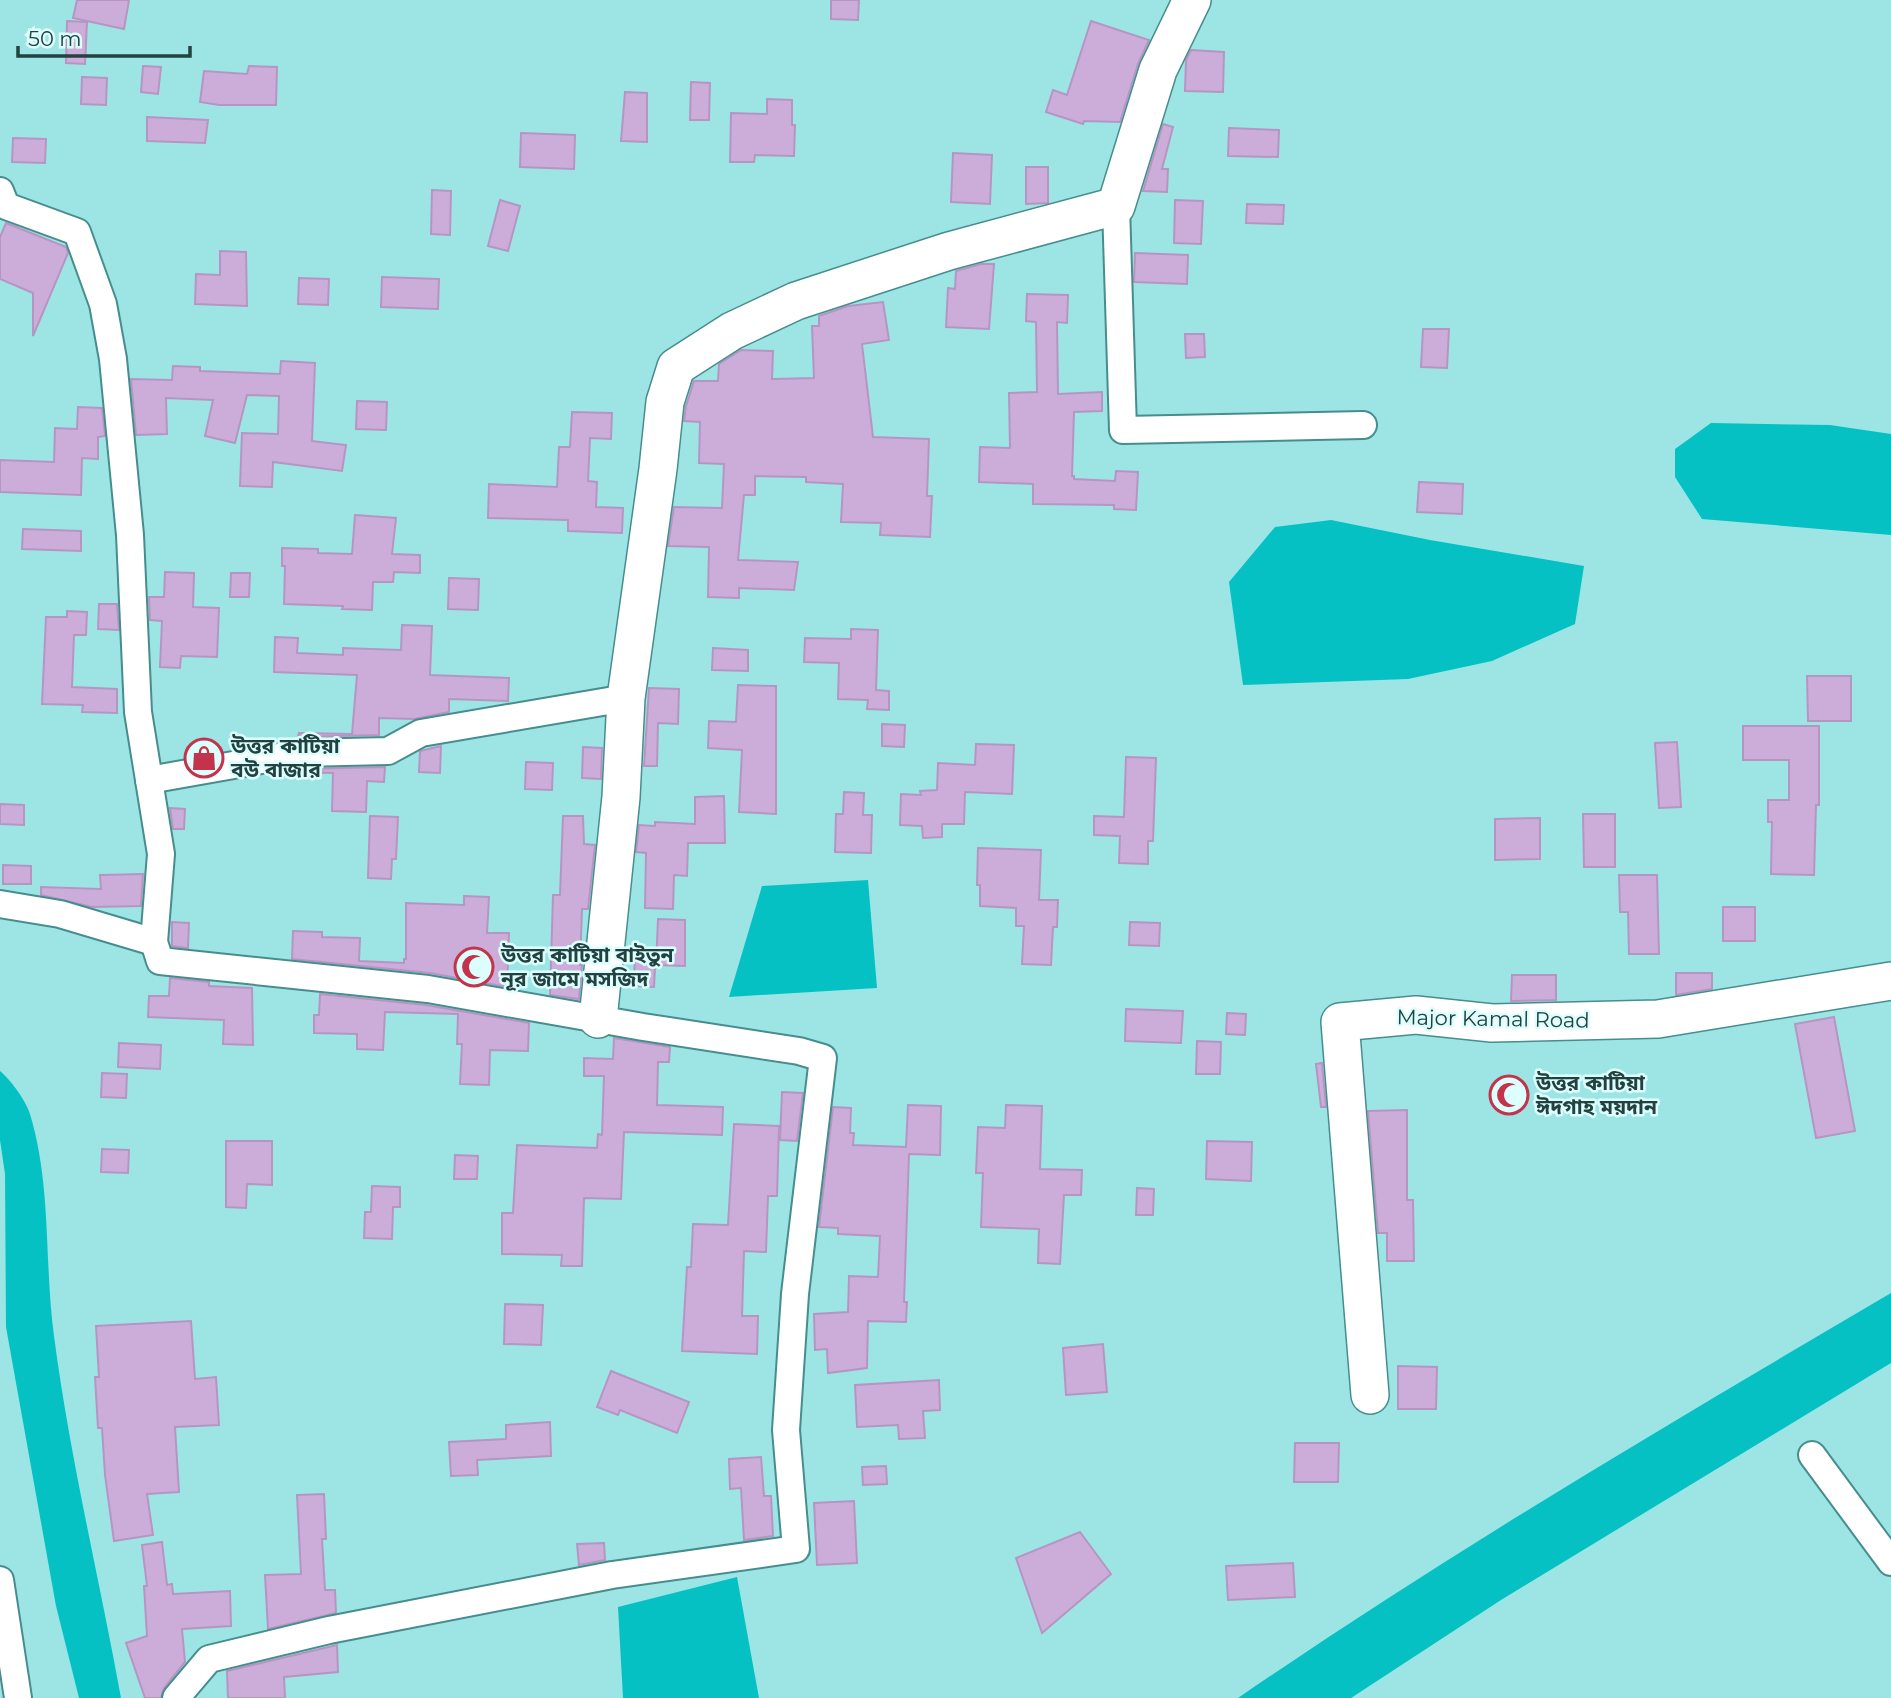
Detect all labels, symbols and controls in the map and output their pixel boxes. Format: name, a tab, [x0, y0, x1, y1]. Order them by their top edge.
scale bar	[18, 14, 189, 58]
text: 50 m	[28, 26, 82, 51]
place label: উত্তর কাটিয়া বউ বাজার	[230, 733, 341, 782]
shop icon: উত্তর কাটিয়া বউ বাজার	[183, 737, 225, 779]
place label: উত্তর কাটিয়া বাইতুন নূর জামে মসজিদ	[500, 942, 675, 991]
mosque icon: উত্তর কাটিয়া বাইতুন নূর জামে মসজিদ	[453, 946, 495, 988]
street label: Major Kamal Road	[1396, 1004, 1590, 1033]
place label: উত্তর কাটিয়া ঈদগাহ ময়দান	[1535, 1070, 1658, 1119]
mosque icon: উত্তর কাটিয়া ঈদগাহ ময়দান	[1488, 1074, 1530, 1116]

